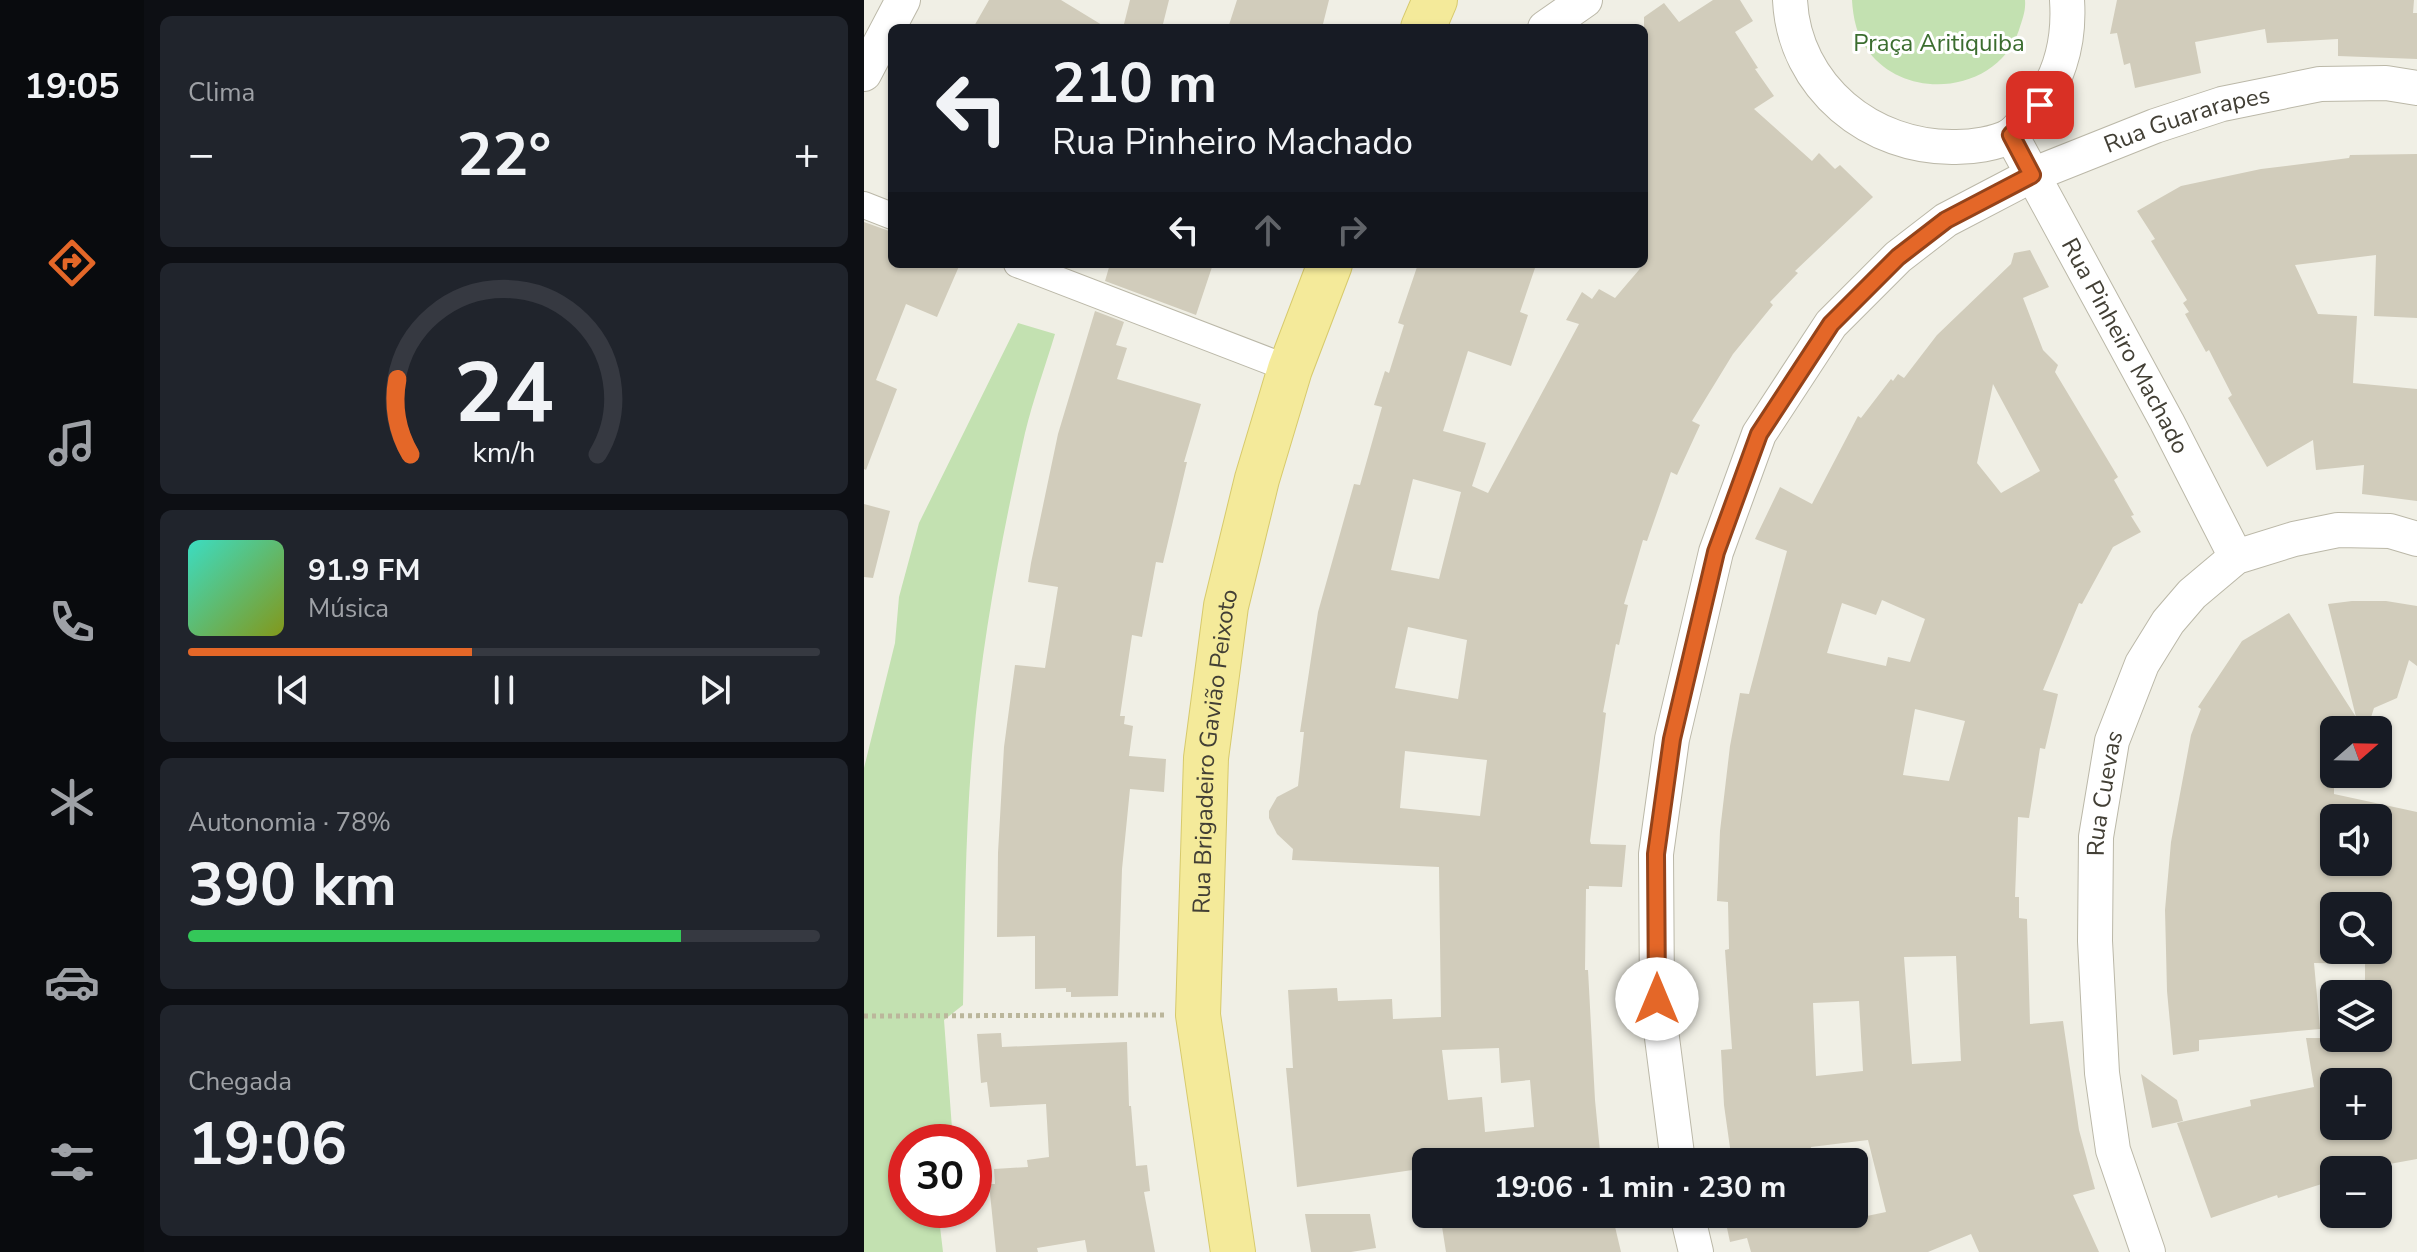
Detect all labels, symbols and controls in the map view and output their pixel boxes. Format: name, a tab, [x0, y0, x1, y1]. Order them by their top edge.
park label: Praça Aritiquiba	[1853, 27, 2025, 59]
text: 210 m	[1052, 45, 1217, 122]
icon: left	[920, 56, 1024, 160]
text: 19:05	[24, 62, 120, 111]
pin	[2006, 71, 2074, 139]
text: Clima	[188, 75, 255, 110]
street label: Rua Guararapes	[2099, 79, 2273, 161]
icon: arrive	[2018, 83, 2062, 127]
text: 22°	[457, 114, 551, 196]
text: Rua Pinheiro Machado	[1052, 118, 1413, 167]
text: −	[188, 125, 214, 185]
text: +	[794, 125, 820, 185]
icon: left	[1162, 208, 1206, 252]
icon: ahead	[1246, 208, 1290, 252]
icon: right	[1330, 208, 1374, 252]
street label: Rua Pinheiro Machado	[2054, 232, 2197, 459]
icon: directions	[44, 235, 100, 291]
text: 24	[454, 336, 554, 449]
icon: music	[44, 415, 100, 471]
text: km/h	[473, 433, 535, 472]
text: 91.9 FM	[308, 550, 420, 591]
street label: Rua Brigadeiro Gavião Peixoto	[1185, 585, 1246, 914]
text: Música	[308, 591, 389, 626]
icon: phone	[44, 594, 100, 650]
icon: previous	[271, 668, 315, 712]
icon: pause	[482, 668, 526, 712]
icon: next	[693, 668, 737, 712]
north arrow	[2320, 716, 2392, 788]
map controls	[2320, 716, 2392, 1228]
street label: Rua Cuevas	[2080, 726, 2131, 856]
icon: climate	[44, 774, 100, 830]
button: sound	[2320, 804, 2392, 876]
text: Autonomia · 78%	[188, 805, 391, 840]
text: 390 km	[188, 844, 397, 926]
button: search	[2320, 892, 2392, 964]
icon: car	[44, 954, 100, 1010]
position arrow	[1615, 957, 1699, 1041]
button: layers	[2320, 980, 2392, 1052]
text: Chegada	[188, 1064, 292, 1099]
button: +	[2320, 1068, 2392, 1140]
text: 19:06	[188, 1103, 347, 1185]
speed limit sign: 30	[888, 1124, 992, 1228]
icon: filters	[44, 1134, 100, 1190]
button: −	[2320, 1156, 2392, 1228]
text: 19:06 · 1 min · 230 m	[1494, 1167, 1786, 1208]

